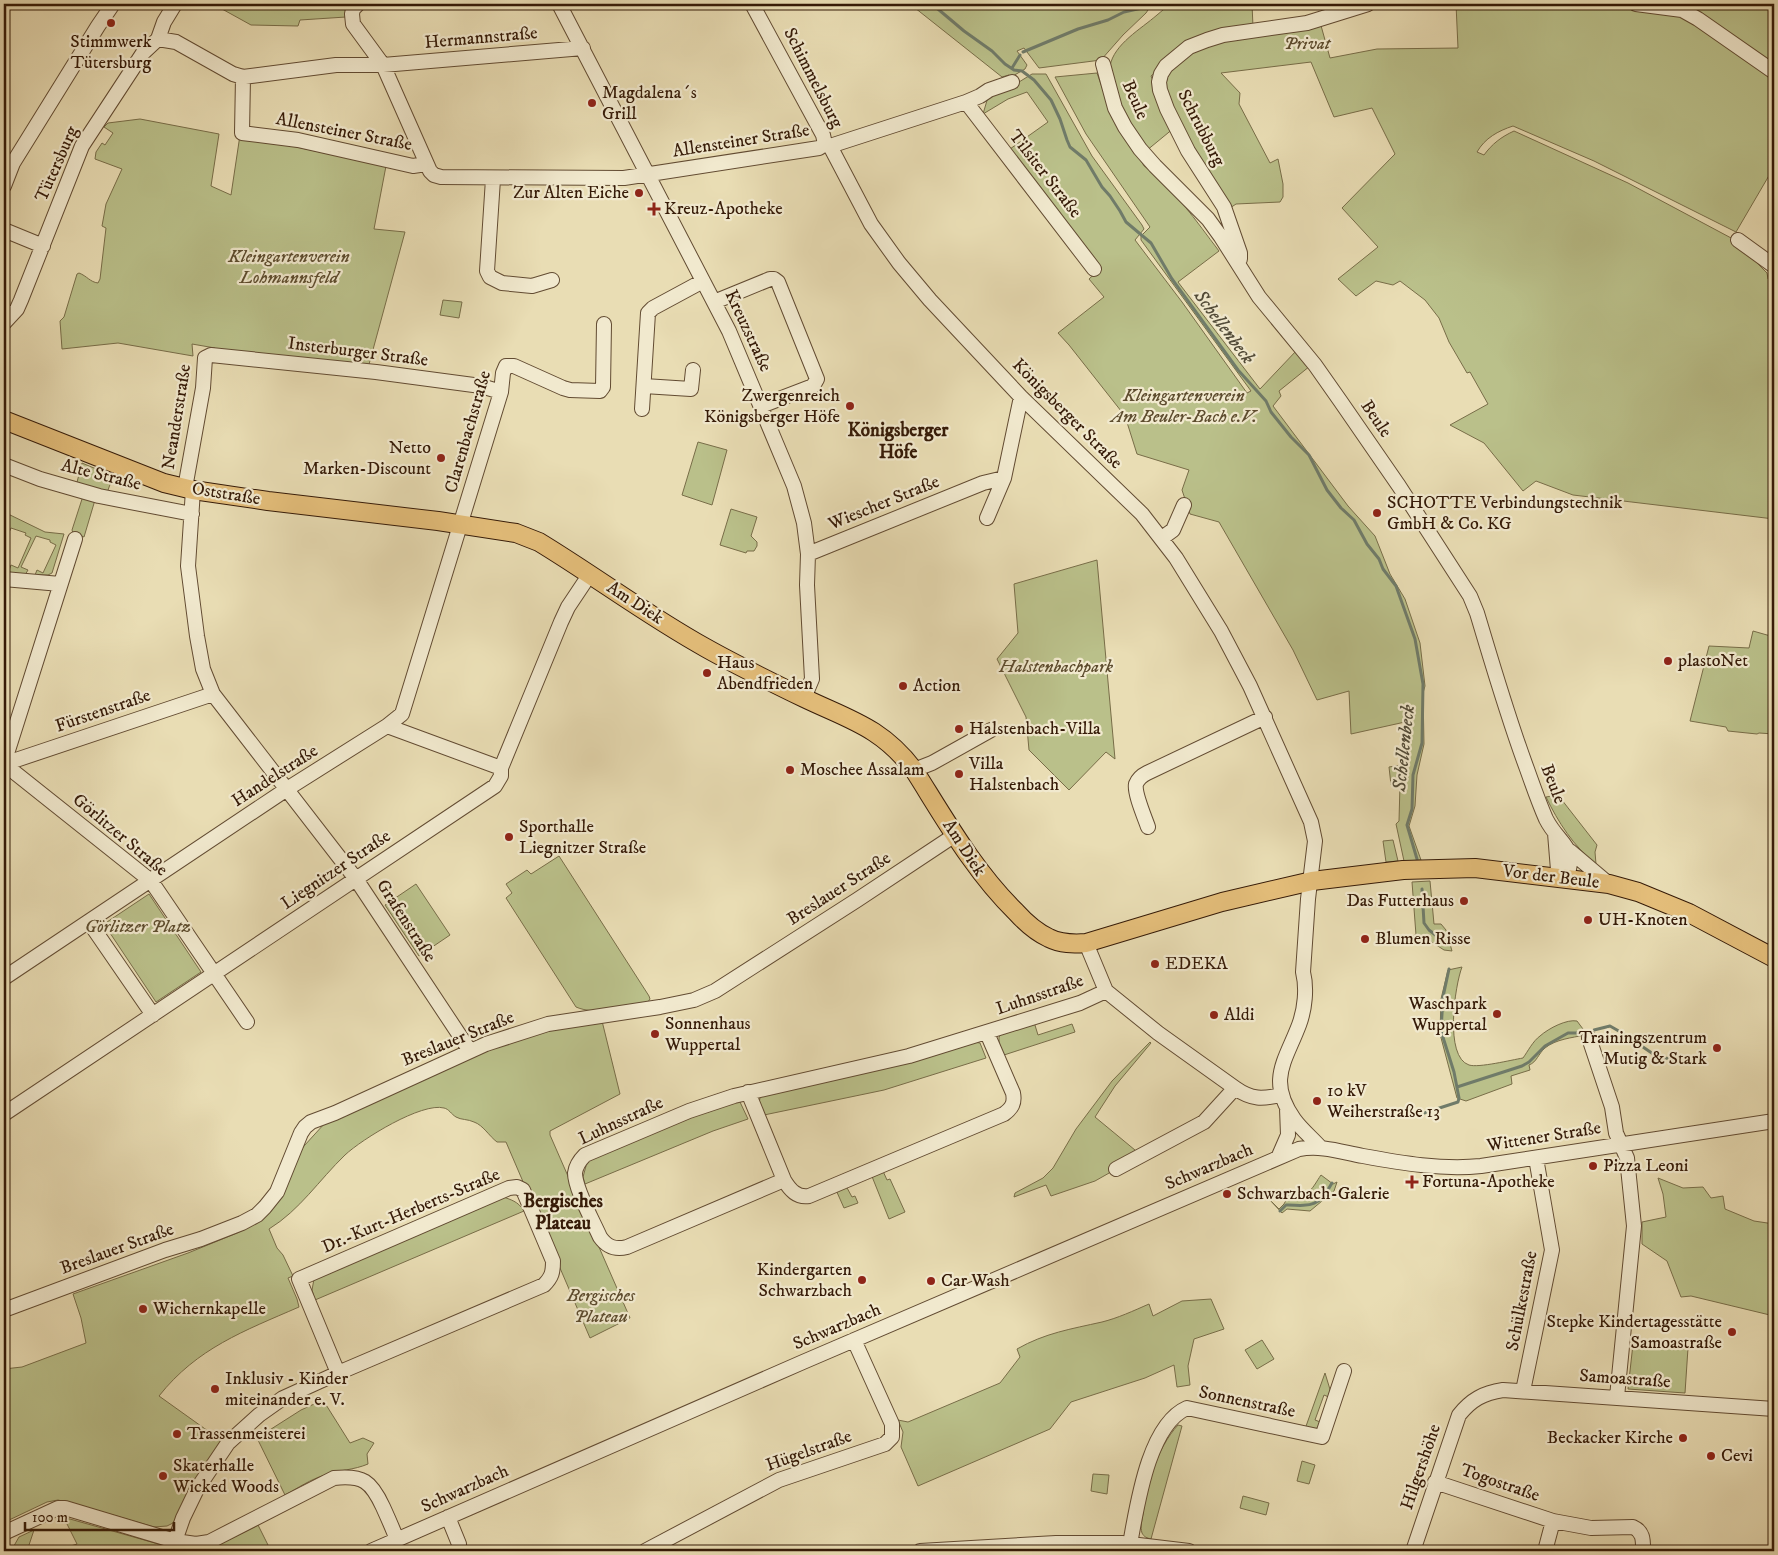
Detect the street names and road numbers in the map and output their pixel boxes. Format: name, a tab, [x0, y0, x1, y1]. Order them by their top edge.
street label: Hermannstraße	[424, 22, 538, 54]
street label: Schimmelsburg	[778, 24, 848, 132]
street label: Beule	[1117, 77, 1153, 123]
street label: Schrubburg	[1172, 86, 1230, 170]
street label: Allensteiner Straße	[274, 108, 414, 156]
street label: Allensteiner Straße	[671, 119, 811, 163]
street label: Tütersburg	[31, 123, 84, 205]
street label: Tilsiter Straße	[1004, 126, 1086, 222]
street label: Kreuzstraße	[719, 287, 777, 375]
street label: Insterburger Straße	[287, 332, 429, 372]
street label: Königsberger Straße	[1007, 354, 1127, 474]
street label: Neanderstraße	[158, 363, 196, 471]
street label: Clarenbachstraße	[440, 368, 496, 496]
street label: Beule	[1356, 396, 1396, 442]
street label: Alte Straße	[59, 454, 143, 496]
street label: Wiescher Straße	[824, 471, 943, 536]
street label: Oststraße	[190, 478, 262, 510]
street label: Am Diek	[602, 577, 668, 629]
street label: Fürstenstraße	[52, 684, 154, 738]
street label: Handelstraße	[228, 740, 322, 812]
street label: Beule	[1536, 761, 1570, 807]
street label: Görlitzer Straße	[68, 789, 172, 881]
street label: Am Diek	[938, 815, 990, 881]
street label: Liegnitzer Straße	[277, 825, 395, 915]
street label: Breslauer Straße	[783, 847, 895, 931]
street label: Vor der Beule	[1501, 860, 1600, 894]
street label: Grafenstraße	[371, 876, 441, 966]
street label: Luhnsstraße	[993, 970, 1087, 1020]
street label: Breslauer Straße	[399, 1006, 517, 1072]
street label: Luhnsstraße	[575, 1092, 667, 1150]
street label: Wittener Straße	[1484, 1117, 1603, 1157]
street label: Schwarzbach	[1162, 1138, 1257, 1195]
street label: Dr.-Kurt-Herberts-Straße	[319, 1164, 503, 1258]
street label: Breslauer Straße	[57, 1218, 177, 1280]
street label: Schülkestraße	[1502, 1249, 1542, 1353]
street label: Schwarzbach	[790, 1298, 885, 1355]
street label: Samoastraße	[1579, 1365, 1671, 1393]
street label: Sonnenstraße	[1197, 1381, 1297, 1423]
street label: Hilgershöhe	[1396, 1421, 1446, 1513]
street label: Hügelstraße	[763, 1425, 855, 1477]
street label: Togostraße	[1457, 1459, 1543, 1507]
street label: Schwarzbach	[418, 1460, 513, 1518]

